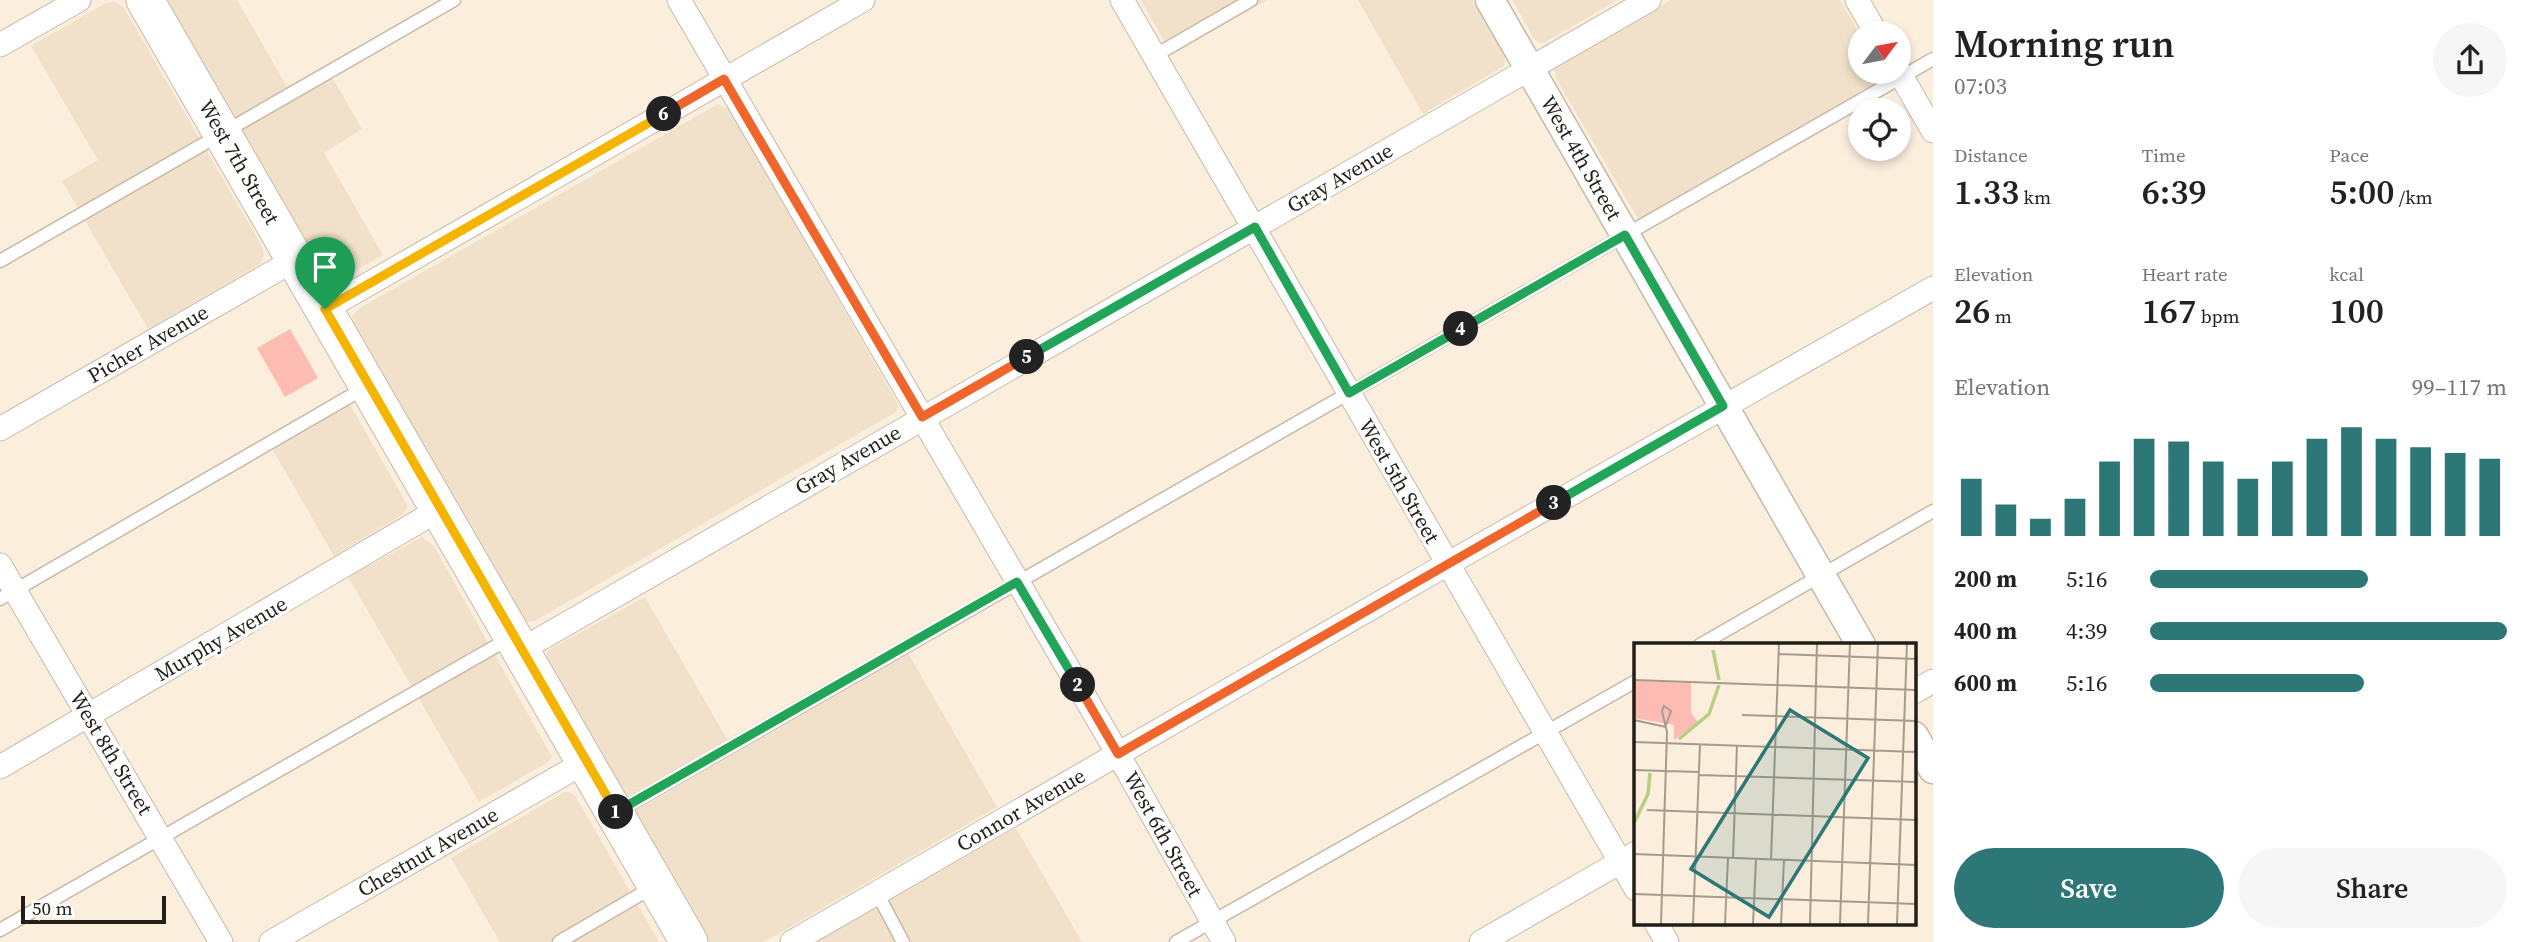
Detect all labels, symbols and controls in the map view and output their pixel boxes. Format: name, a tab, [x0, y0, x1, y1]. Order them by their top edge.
text: Morning run	[1954, 18, 2175, 70]
north arrow	[1848, 21, 1911, 84]
map controls	[1848, 21, 1911, 161]
button: share	[2433, 23, 2507, 97]
text: 07:03	[1954, 70, 2007, 102]
street label: West 4th Street	[1534, 90, 1629, 225]
street label: West 7th Street	[192, 94, 287, 229]
pin: 6	[646, 96, 682, 132]
button: locate	[1848, 98, 1911, 161]
text: 6	[658, 100, 669, 126]
street label: Gray Avenue	[1281, 135, 1398, 220]
text: Distance	[1954, 142, 2028, 168]
text: Time	[2142, 142, 2186, 168]
text: Pace	[2329, 142, 2369, 168]
text: 1.33	[1954, 168, 2019, 216]
text: 6:39	[2142, 168, 2207, 216]
text: 5:00	[2329, 168, 2394, 216]
text: km	[2019, 184, 2051, 210]
text: /km	[2394, 184, 2433, 210]
pin	[295, 237, 355, 309]
icon: arrive	[306, 248, 344, 286]
text: Elevation	[1954, 261, 2033, 287]
text: Heart rate	[2142, 261, 2228, 287]
text: kcal	[2329, 261, 2364, 287]
text: 26	[1954, 287, 1990, 335]
text: 167	[2142, 287, 2196, 335]
text: 100	[2329, 287, 2384, 335]
street label: Picher Avenue	[82, 297, 213, 390]
text: m	[1990, 303, 2012, 329]
text: bpm	[2196, 303, 2240, 329]
pin: 4	[1444, 312, 1478, 346]
text: 4	[1455, 315, 1466, 341]
pin: 5	[1010, 340, 1044, 374]
text: 5	[1021, 343, 1032, 369]
text: Elevation	[1954, 371, 2050, 403]
text: 99–117 m	[2412, 371, 2507, 403]
street label: West 5th Street	[1352, 413, 1447, 548]
street label: Gray Avenue	[789, 417, 906, 502]
pin: 3	[1536, 486, 1572, 520]
text: 3	[1548, 489, 1559, 515]
text: 200 m	[1954, 563, 2017, 595]
text: 5:16	[2066, 563, 2107, 595]
street label: Murphy Avenue	[149, 589, 292, 688]
text: 400 m	[1954, 615, 2017, 647]
text: 4:39	[2066, 615, 2107, 647]
inset map	[1634, 643, 1916, 925]
text: 600 m	[1954, 667, 2017, 699]
text: 5:16	[2066, 667, 2107, 699]
pin: 2	[1060, 668, 1096, 702]
text: 2	[1072, 671, 1083, 697]
street label: West 8th Street	[63, 686, 160, 820]
street label: Connor Avenue	[951, 761, 1091, 858]
street label: West 6th Street	[1117, 766, 1210, 902]
pin: 1	[598, 794, 634, 830]
text: 1	[610, 798, 621, 824]
street label: Chestnut Avenue	[352, 799, 503, 904]
button: Save	[1954, 848, 2224, 928]
button: Share	[2238, 848, 2507, 928]
scale bar	[21, 893, 166, 925]
text: 50 m	[32, 895, 73, 921]

